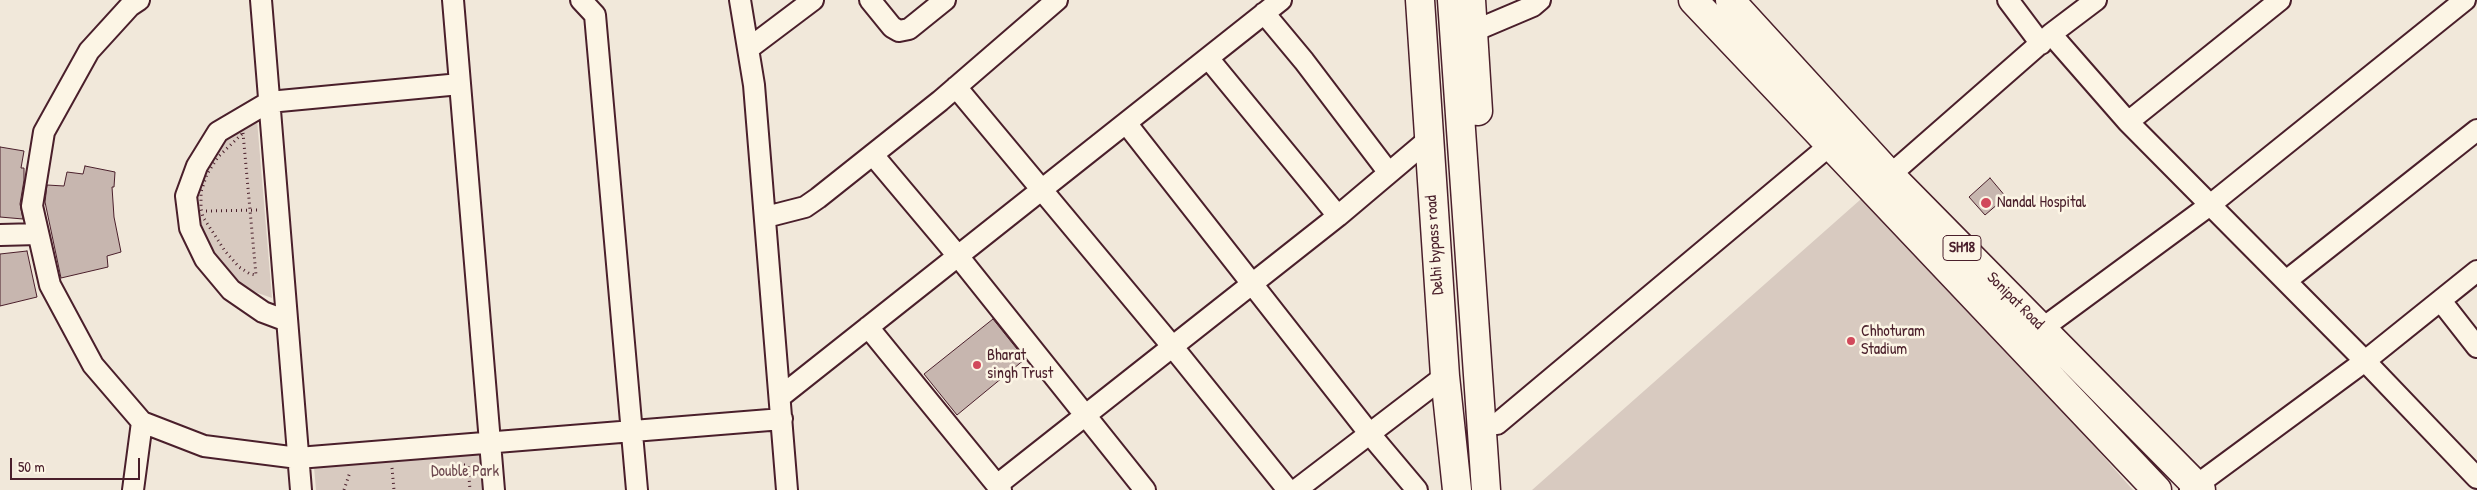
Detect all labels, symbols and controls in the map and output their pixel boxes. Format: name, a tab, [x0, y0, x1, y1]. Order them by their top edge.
place label: Nandal Hospital	[1997, 193, 2086, 213]
street label: Delhi bypass road	[1422, 195, 1448, 295]
marker: Nandal Hospital	[1979, 196, 1993, 210]
road number: SH18	[1943, 236, 1981, 260]
street label: Sonipat Road	[1982, 268, 2048, 334]
place label: Chhoturam Stadium	[1861, 322, 1925, 360]
marker: Chhoturam Stadium	[1845, 335, 1857, 347]
place label: Bharat singh Trust	[987, 346, 1053, 384]
marker: Bharat singh Trust	[971, 359, 983, 371]
scale bar	[12, 448, 142, 480]
text: 50 m	[18, 456, 45, 477]
park label: Double Park	[431, 462, 499, 482]

